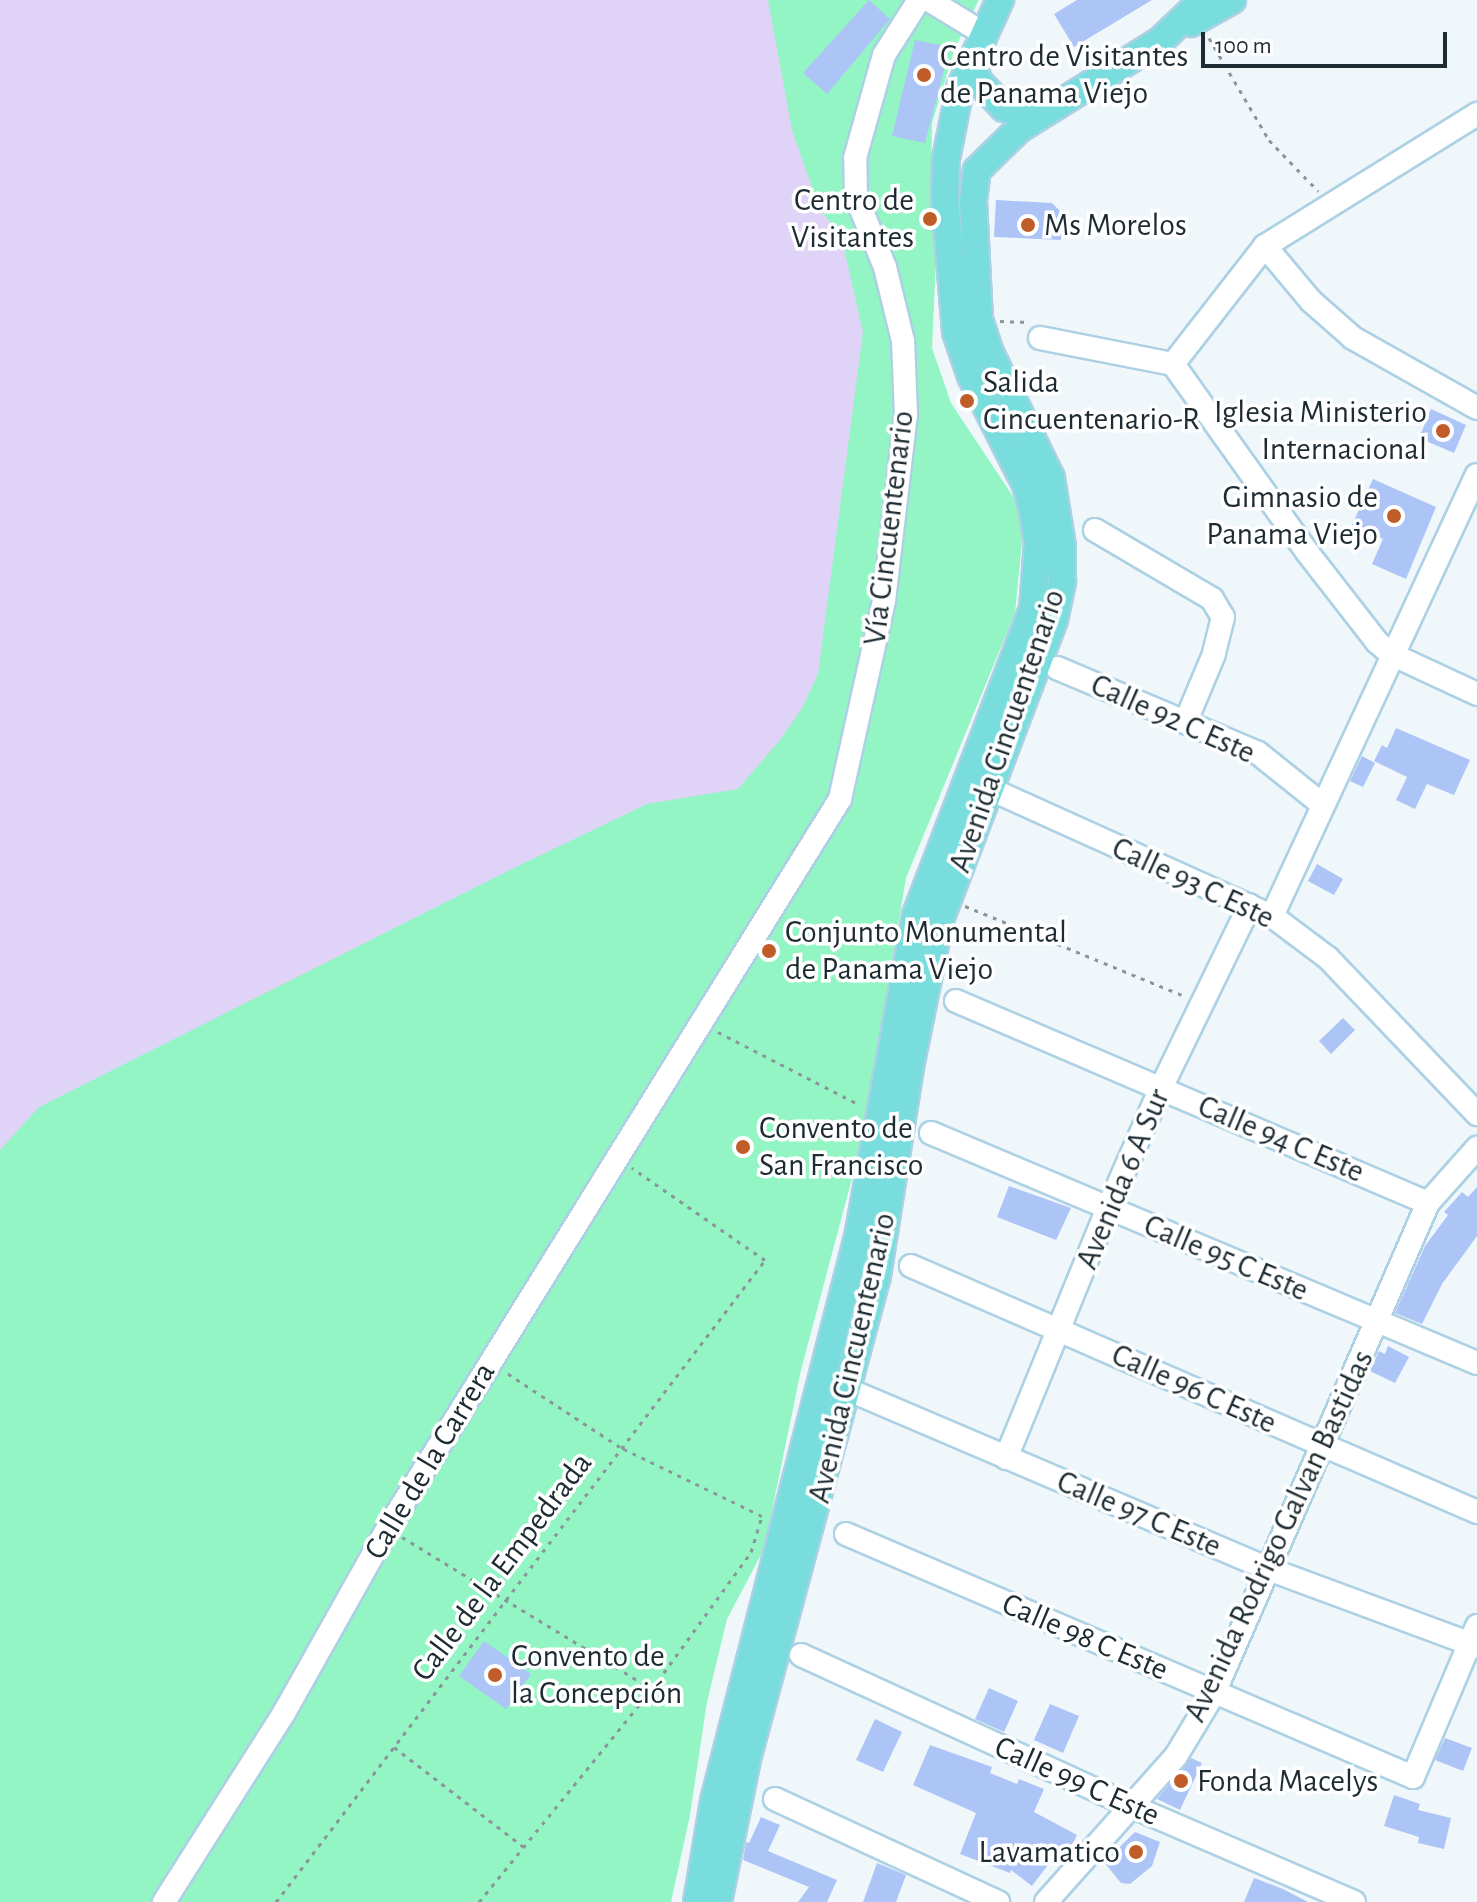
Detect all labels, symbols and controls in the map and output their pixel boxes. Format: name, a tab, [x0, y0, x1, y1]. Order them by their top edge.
scale bar	[1205, 16, 1451, 66]
text: 100 m	[1215, 34, 1272, 58]
place label: Centro de Visitantes de Panama Viejo	[940, 38, 1188, 113]
marker: Centro de Visitantes de Panama Viejo	[915, 66, 933, 84]
place label: Centro de Visitantes	[791, 182, 914, 257]
place label: Ms Morelos	[1044, 206, 1187, 244]
marker: Centro de Visitantes	[921, 210, 939, 228]
marker: Ms Morelos	[1019, 216, 1037, 234]
place label: Salida Cincuentenario-R	[983, 364, 1200, 439]
marker: Salida Cincuentenario-R	[958, 392, 976, 410]
place label: Iglesia Ministerio Internacional	[1214, 394, 1427, 469]
street label: Vía Cincuentenario	[856, 409, 922, 647]
marker: Iglesia Ministerio Internacional	[1434, 422, 1452, 440]
place label: Gimnasio de Panama Viejo	[1206, 479, 1378, 554]
marker: Gimnasio de Panama Viejo	[1385, 507, 1403, 525]
street label: Avenida Cincuentenario	[941, 584, 1073, 878]
street label: Calle 92 C Este	[1085, 666, 1261, 772]
street label: Calle 93 C Este	[1106, 829, 1280, 937]
place label: Conjunto Monumental de Panama Viejo	[785, 914, 1067, 989]
marker: Conjunto Monumental de Panama Viejo	[760, 942, 778, 960]
street label: Avenida 6 A Sur	[1068, 1083, 1178, 1275]
street label: Calle 94 C Este	[1192, 1087, 1370, 1191]
place label: Convento de San Francisco	[759, 1110, 923, 1185]
marker: Convento de San Francisco	[734, 1138, 752, 1156]
street label: Calle 95 C Este	[1138, 1206, 1314, 1310]
street label: Avenida Cincuentenario	[800, 1209, 904, 1507]
street label: Calle 96 C Este	[1106, 1336, 1282, 1442]
street label: Avenida Rodrigo Galvan Bastidas	[1176, 1344, 1382, 1728]
street label: Calle de la Carrera	[356, 1355, 504, 1567]
street label: Calle de la Empedrada	[404, 1445, 600, 1689]
street label: Calle 97 C Este	[1051, 1462, 1227, 1566]
street label: Calle 98 C Este	[996, 1585, 1174, 1689]
place label: Convento de la Concepción	[511, 1638, 682, 1713]
marker: Convento de la Concepción	[486, 1666, 504, 1684]
street label: Calle 99 C Este	[989, 1728, 1165, 1834]
place label: Fonda Macelys	[1197, 1762, 1378, 1800]
marker: Fonda Macelys	[1172, 1772, 1190, 1790]
place label: Lavamatico	[978, 1833, 1120, 1871]
marker: Lavamatico	[1127, 1843, 1145, 1861]

